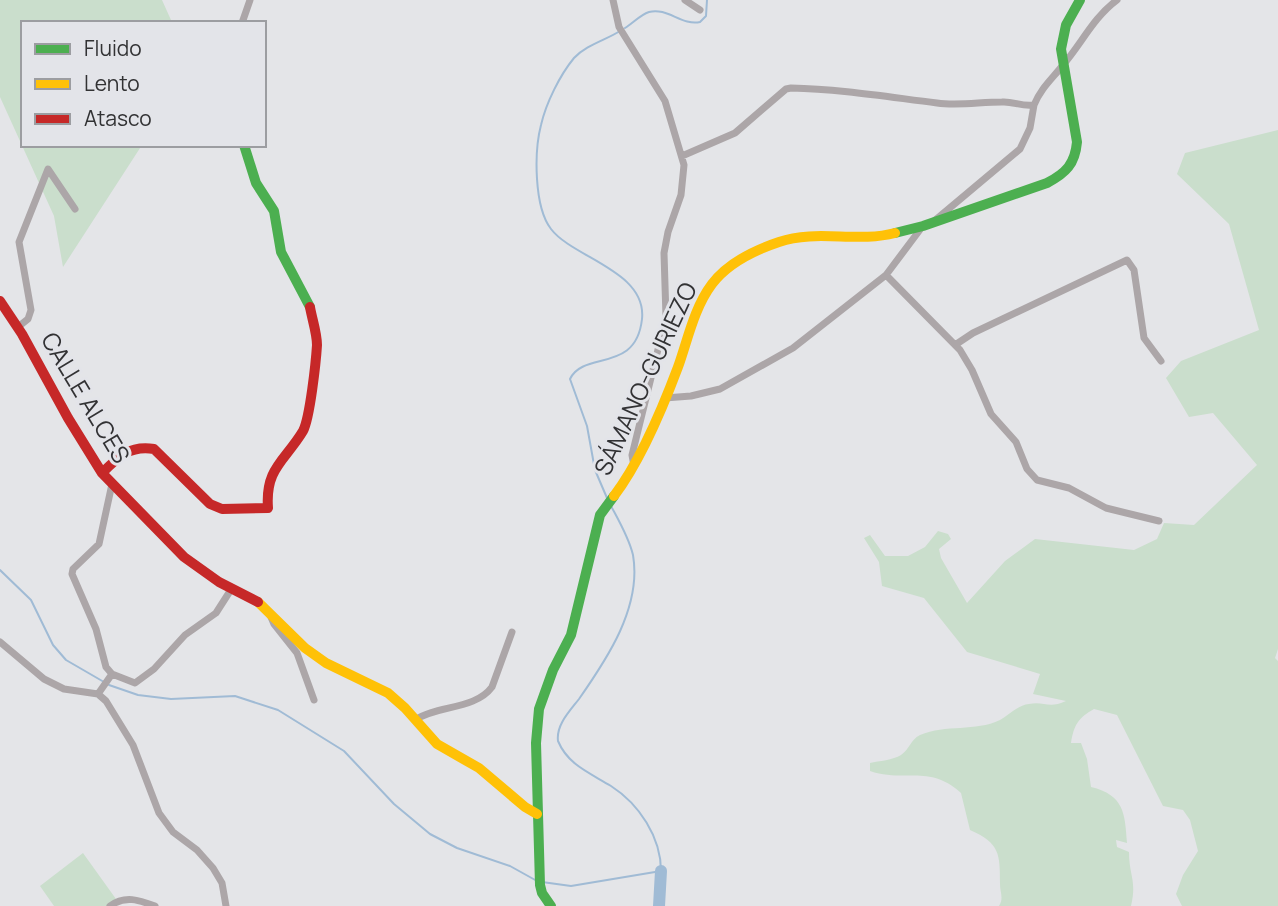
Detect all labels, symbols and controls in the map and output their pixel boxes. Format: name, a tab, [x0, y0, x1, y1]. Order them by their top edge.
legend	[21, 21, 266, 147]
text: Fluido	[84, 34, 142, 62]
text: Lento	[84, 69, 140, 97]
text: Atasco	[84, 104, 152, 132]
street label: SÁMANO-GURIEZO	[585, 276, 704, 480]
street label: CALLE ALCES	[34, 326, 138, 469]

